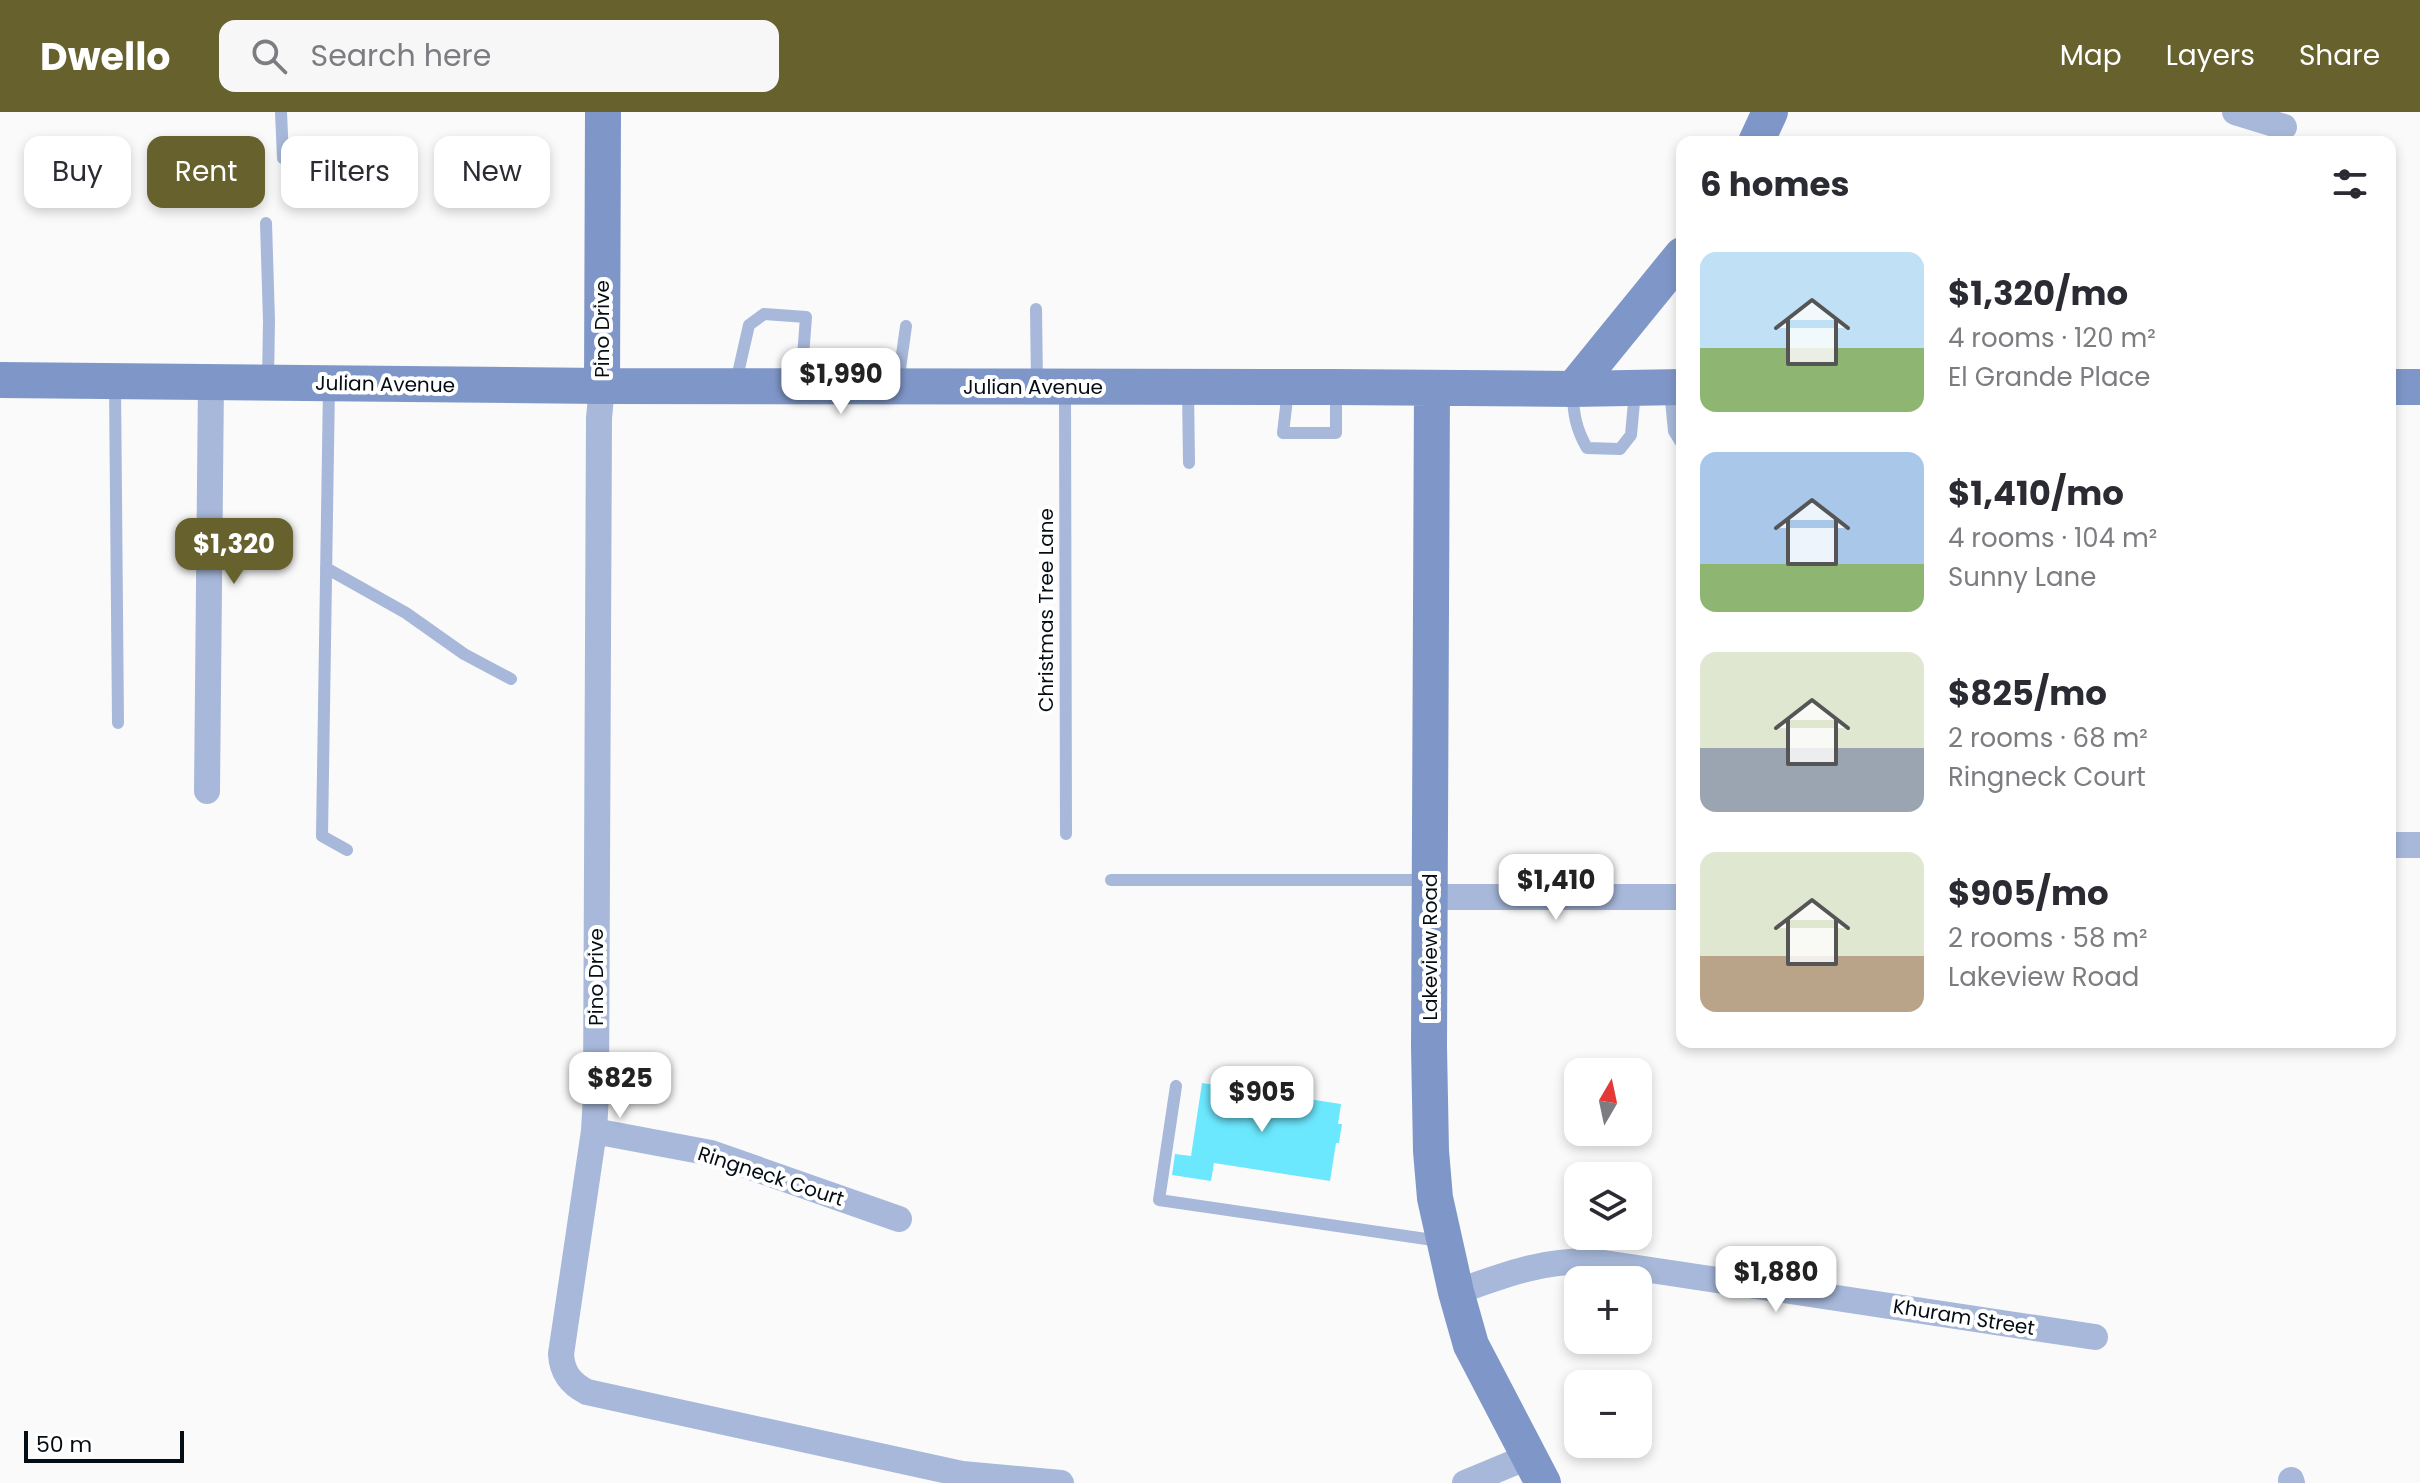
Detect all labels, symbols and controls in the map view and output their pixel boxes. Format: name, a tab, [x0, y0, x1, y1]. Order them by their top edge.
search box	[219, 20, 779, 92]
text: Dwello	[40, 30, 171, 83]
icon: search	[247, 34, 291, 78]
text: Search here	[311, 34, 491, 77]
text: Map	[2060, 36, 2122, 75]
text: Layers	[2166, 36, 2255, 75]
text: Share	[2299, 36, 2380, 75]
chip: Buy	[24, 136, 131, 208]
chip: Rent	[147, 136, 265, 208]
chip: Filters	[281, 136, 418, 208]
chip: New	[434, 136, 550, 208]
text: 6 homes	[1700, 160, 1849, 208]
icon: filters	[2328, 162, 2372, 206]
text: $1,320/mo	[1948, 269, 2128, 317]
street label: Pino Drive	[588, 280, 616, 378]
icon: home	[1764, 284, 1860, 380]
text: 4 rooms · 120 m²	[1948, 320, 2156, 356]
pin: $1,990	[776, 348, 906, 416]
text: $1,990	[799, 356, 883, 392]
text: El Grande Place	[1948, 359, 2150, 395]
street label: Julian Avenue	[315, 369, 455, 399]
street label: Julian Avenue	[963, 373, 1103, 401]
text: $1,410/mo	[1948, 469, 2124, 517]
icon: home	[1764, 484, 1860, 580]
street label: Christmas Tree Lane	[1032, 508, 1060, 712]
pin: $1,320	[169, 518, 299, 586]
text: 4 rooms · 104 m²	[1948, 520, 2157, 556]
text: $1,320	[193, 526, 275, 562]
text: Sunny Lane	[1948, 559, 2096, 595]
text: $825/mo	[1948, 669, 2107, 717]
icon: home	[1764, 684, 1860, 780]
text: 2 rooms · 68 m²	[1948, 720, 2148, 756]
text: Ringneck Court	[1948, 759, 2146, 795]
pin: $1,410	[1491, 854, 1621, 922]
text: $1,410	[1517, 862, 1595, 898]
text: $905/mo	[1948, 869, 2109, 917]
street label: Lakeview Road	[1416, 873, 1444, 1021]
icon: home	[1764, 884, 1860, 980]
text: 2 rooms · 58 m²	[1948, 920, 2148, 956]
street label: Pino Drive	[582, 928, 610, 1026]
text: Lakeview Road	[1948, 959, 2139, 995]
pin: $825	[573, 1052, 667, 1120]
north arrow	[1564, 1058, 1652, 1146]
map controls	[1564, 1058, 1652, 1458]
text: $825	[587, 1060, 653, 1096]
pin: $905	[1215, 1066, 1309, 1134]
text: $905	[1229, 1074, 1295, 1110]
street label: Ringneck Court	[694, 1139, 848, 1213]
button: layers	[1564, 1162, 1652, 1250]
pin: $1,880	[1711, 1246, 1841, 1314]
text: $1,880	[1734, 1254, 1819, 1290]
button: +	[1564, 1266, 1652, 1354]
street label: Khuram Street	[1891, 1292, 2037, 1342]
button: −	[1564, 1370, 1652, 1458]
scale bar	[24, 1427, 184, 1463]
text: 50 m	[36, 1429, 92, 1460]

